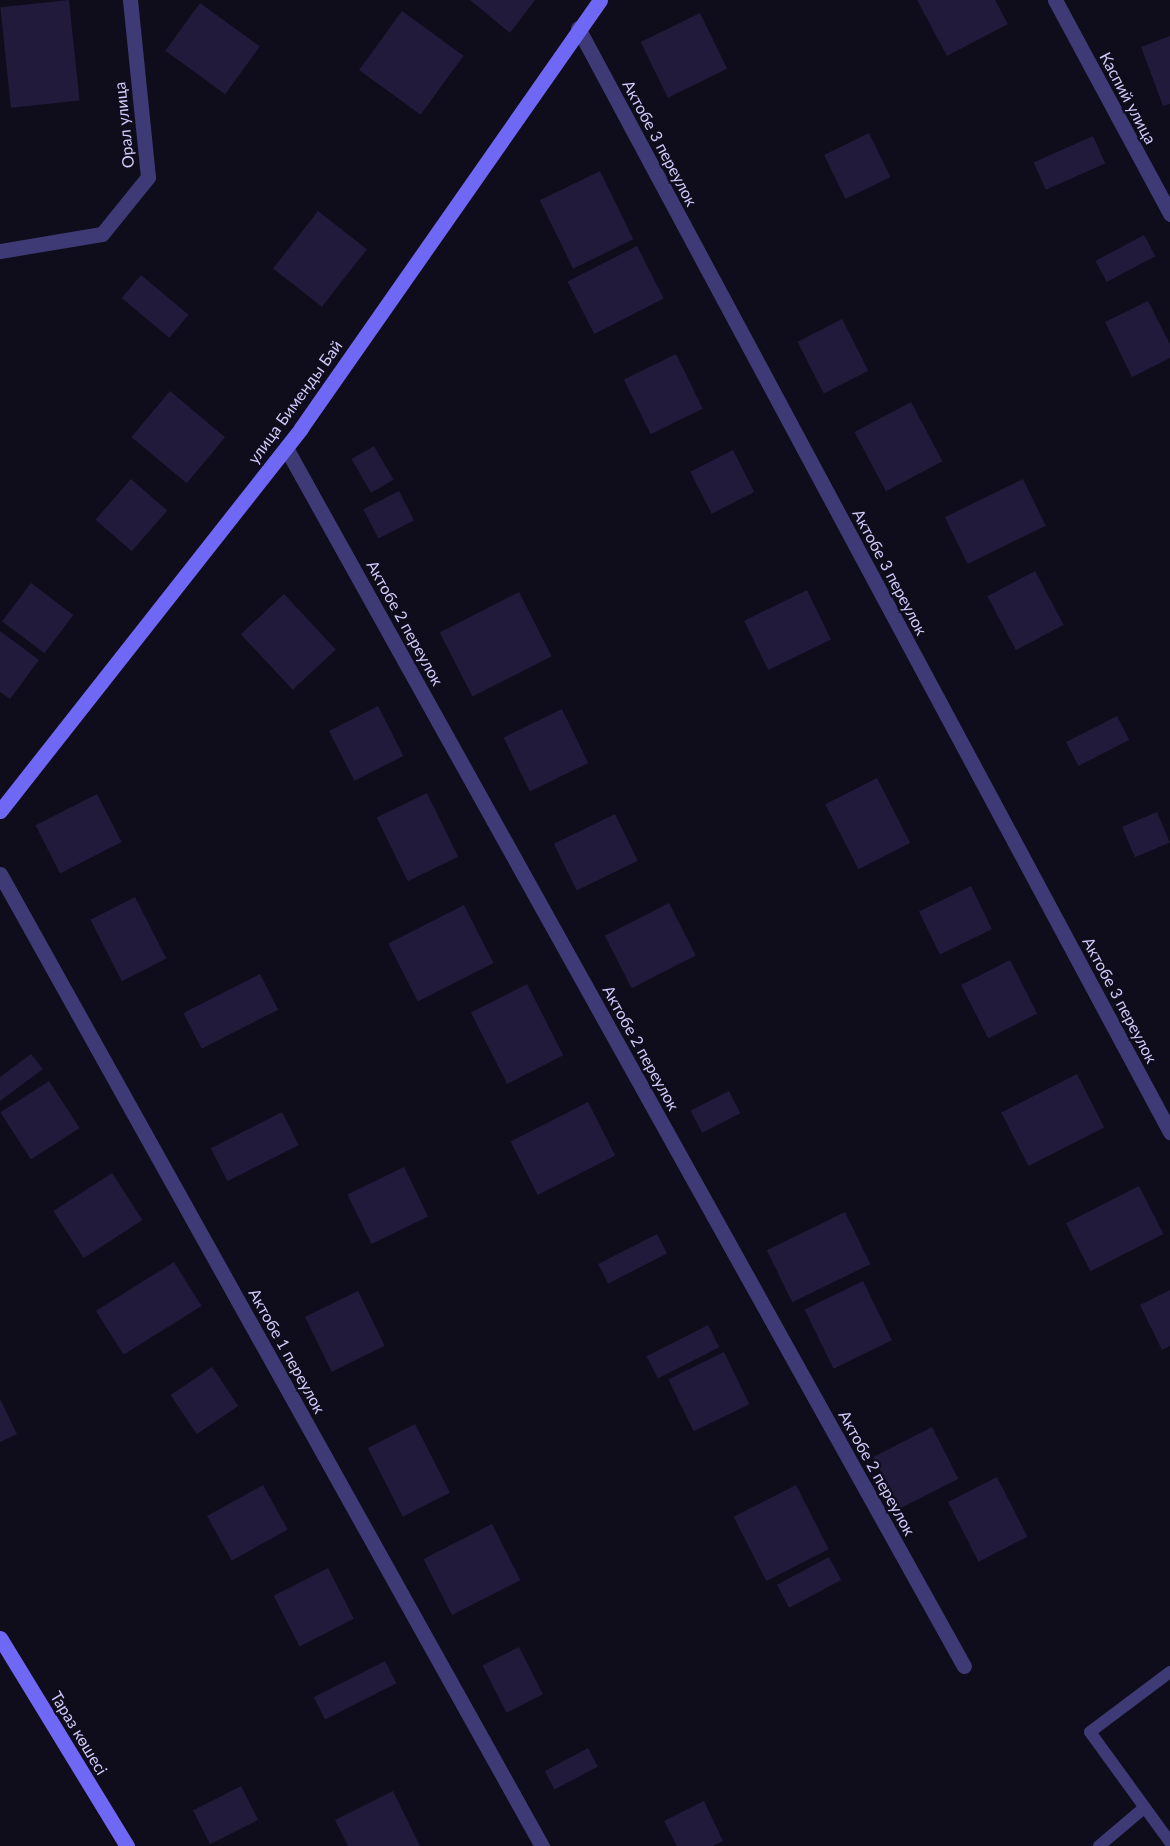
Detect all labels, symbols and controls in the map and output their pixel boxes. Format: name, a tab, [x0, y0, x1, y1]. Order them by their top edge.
street label: Каспий улица	[1096, 49, 1160, 147]
street label: Актобе 3 переулок	[619, 77, 701, 209]
street label: Орал улица	[110, 81, 138, 169]
street label: улица Бименды Бай	[244, 336, 346, 468]
street label: Актобе 3 переулок	[849, 506, 931, 638]
street label: Актобе 2 переулок	[363, 557, 447, 689]
street label: Актобе 3 переулок	[1079, 934, 1161, 1066]
street label: Актобе 2 переулок	[599, 982, 683, 1114]
street label: Актобе 1 переулок	[245, 1285, 329, 1417]
street label: Актобе 2 переулок	[835, 1407, 919, 1539]
street label: Тараз көшесі	[47, 1688, 111, 1778]

